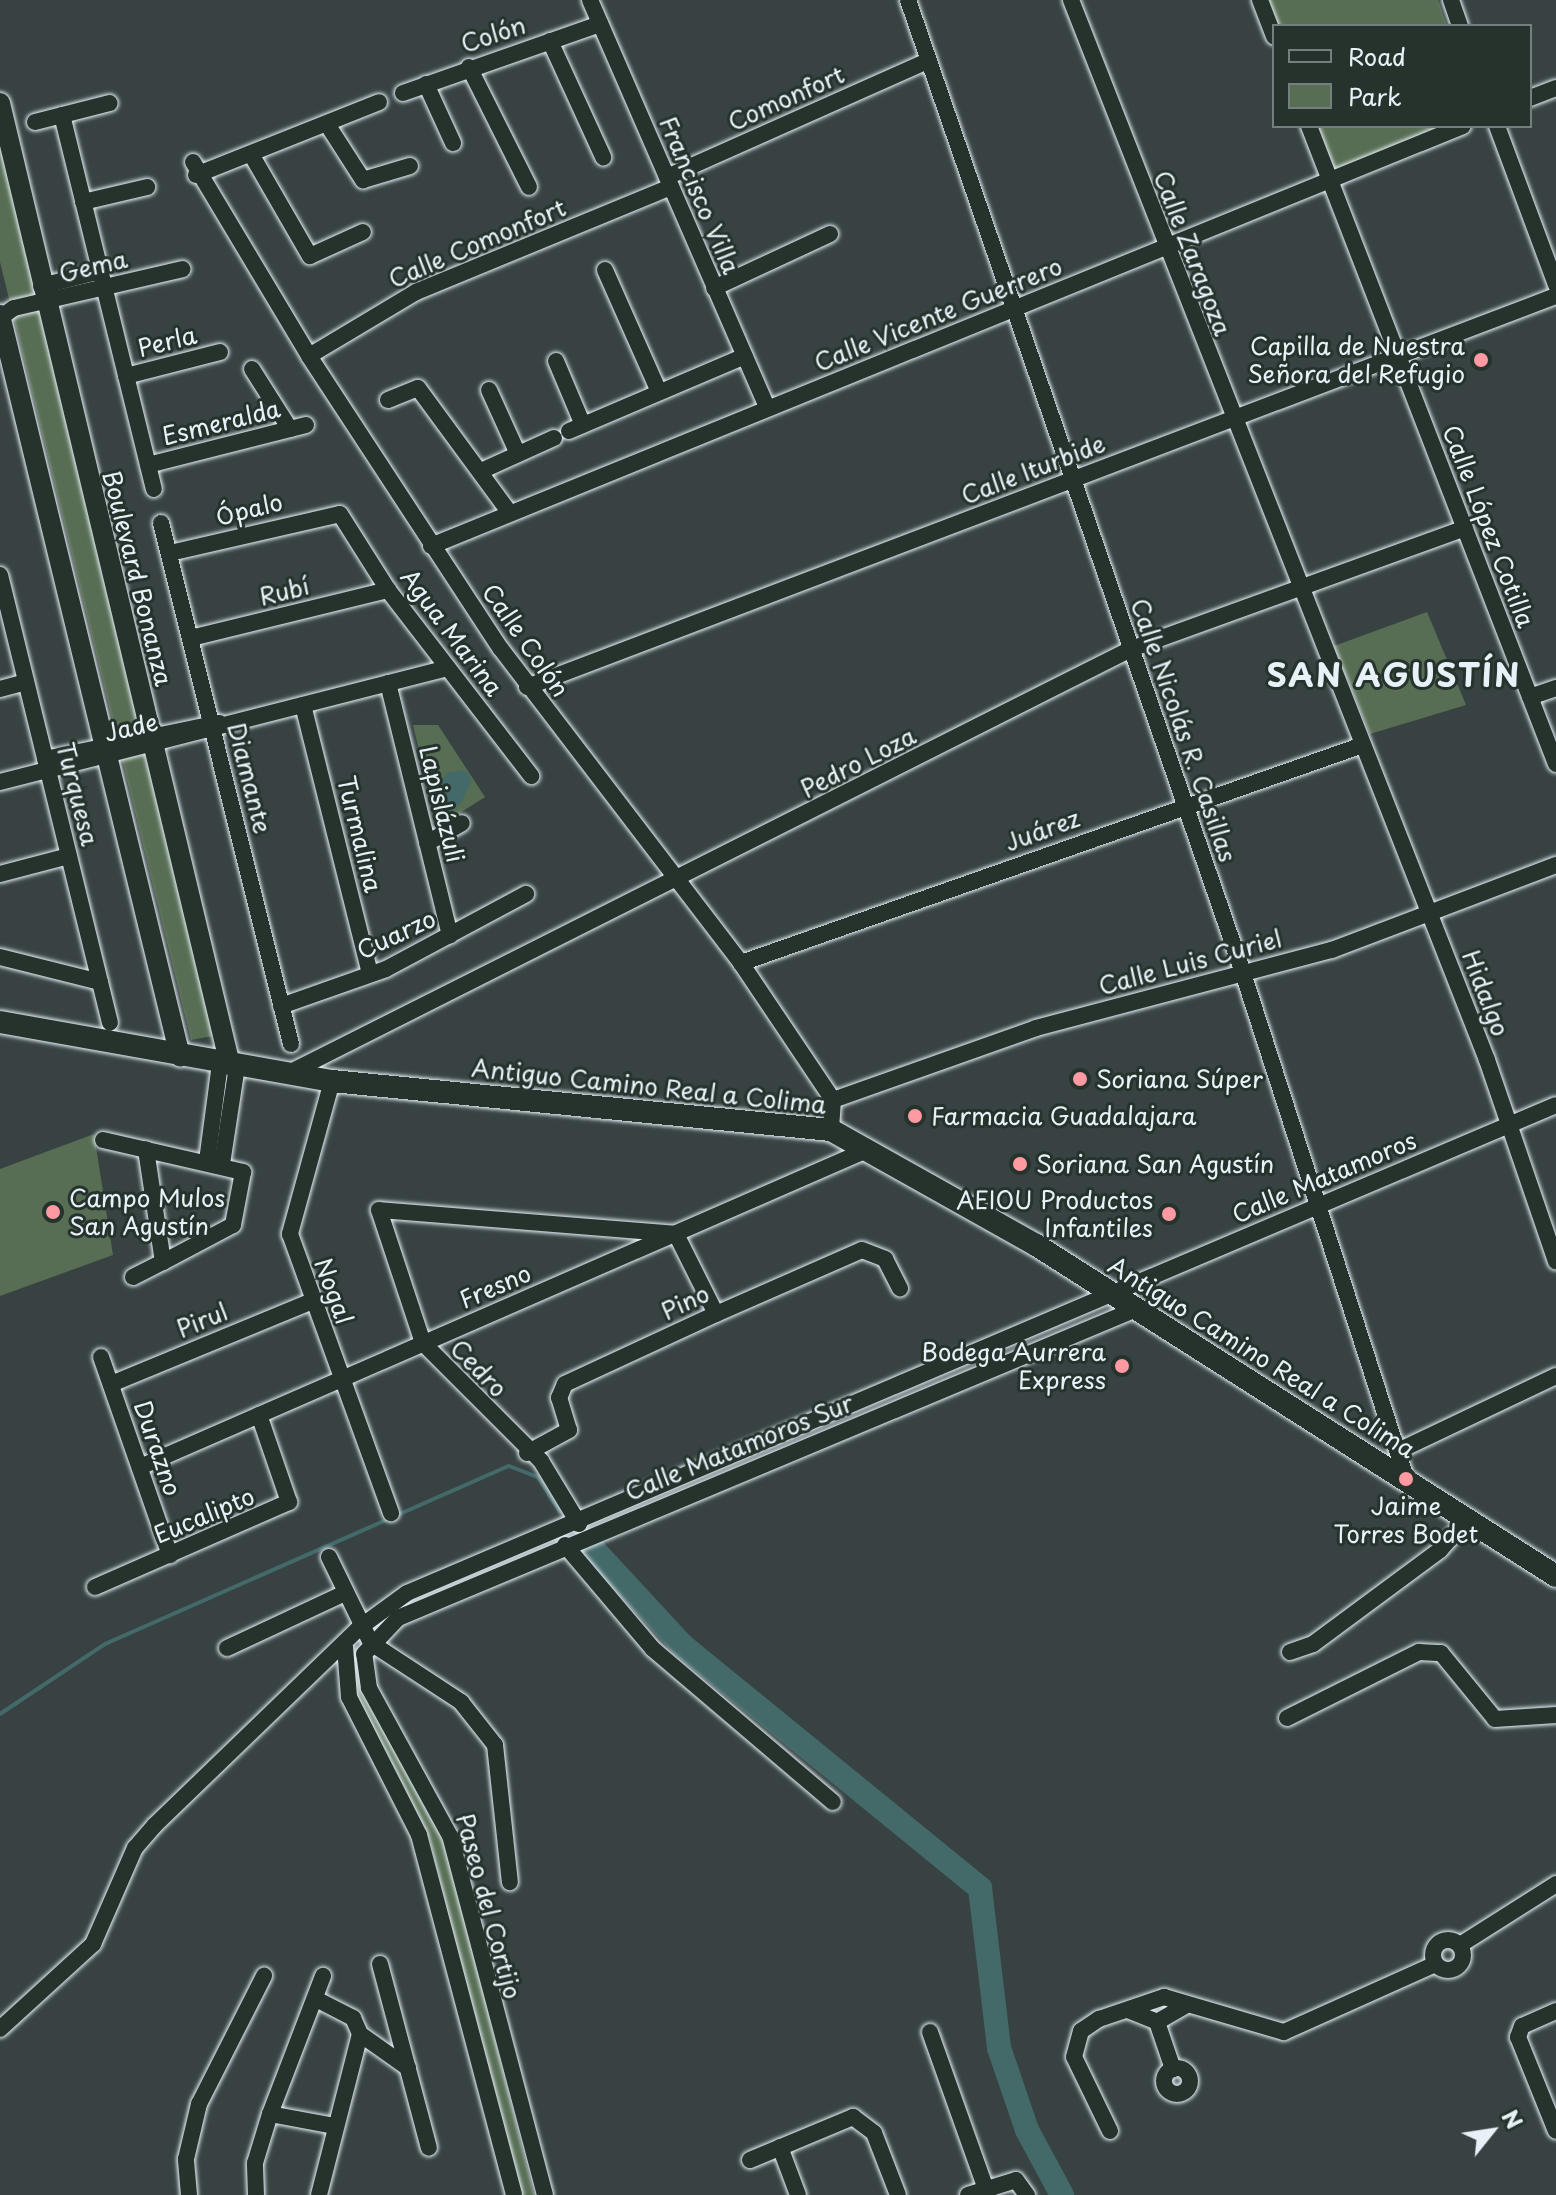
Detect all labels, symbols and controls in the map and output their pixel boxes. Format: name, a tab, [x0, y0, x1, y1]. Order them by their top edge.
street label: Colón	[457, 10, 529, 58]
legend	[1272, 24, 1532, 128]
text: Road	[1348, 38, 1406, 74]
street label: Comonfort	[723, 60, 849, 136]
text: Park	[1348, 78, 1402, 114]
street label: Francisco Villa	[654, 112, 746, 278]
street label: Calle Zaragoza	[1148, 166, 1238, 340]
street label: Calle Comonfort	[384, 193, 570, 293]
street label: Gema	[56, 244, 130, 288]
street label: Calle Vicente Guerrero	[810, 251, 1066, 377]
street label: Perla	[135, 320, 199, 362]
place label: Capilla de Nuestra Señora del Refugio	[1248, 332, 1465, 388]
marker: Capilla de Nuestra Señora del Refugio	[1472, 351, 1490, 369]
street label: Esmeralda	[159, 393, 283, 451]
street label: Calle López Cotilla	[1437, 420, 1541, 632]
street label: Calle Iturbide	[956, 428, 1110, 510]
street label: Boulevard Bonanza	[97, 467, 179, 689]
street label: Ópalo	[212, 487, 286, 531]
street label: Agua Marina	[395, 563, 509, 701]
street label: Rubí	[256, 571, 312, 611]
street label: Calle Colón	[476, 577, 576, 703]
street label: Calle Nicolás R. Casillas	[1125, 592, 1243, 868]
district label: SAN AGUSTÍN	[1267, 655, 1521, 693]
street label: Jade	[101, 707, 161, 747]
street label: Diamante	[222, 720, 278, 836]
street label: Pedro Loza	[795, 721, 921, 803]
street label: Turquesa	[51, 739, 105, 849]
street label: Lapislázuli	[414, 743, 470, 865]
street label: Turmalina	[332, 773, 388, 895]
street label: Juárez	[1001, 803, 1083, 857]
street label: Cuarzo	[352, 903, 440, 965]
street label: Calle Luis Curiel	[1095, 924, 1285, 1000]
street label: Hidalgo	[1457, 946, 1515, 1040]
street label: Antiguo Camino Real a Colima	[470, 1053, 828, 1119]
place label: Soriana Súper	[1096, 1065, 1263, 1093]
marker: Soriana Súper	[1071, 1070, 1089, 1088]
place label: Farmacia Guadalajara	[931, 1102, 1197, 1130]
marker: Farmacia Guadalajara	[906, 1107, 924, 1125]
street label: Calle Matamoros	[1227, 1125, 1421, 1229]
place label: Soriana San Agustín	[1036, 1150, 1273, 1178]
marker: Soriana San Agustín	[1011, 1155, 1029, 1173]
place label: Campo Mulos San Agustín	[69, 1184, 226, 1240]
place label: AEIOU Productos Infantiles	[955, 1186, 1153, 1242]
marker: Campo Mulos San Agustín	[44, 1203, 62, 1221]
marker: AEIOU Productos Infantiles	[1160, 1205, 1178, 1223]
street label: Antiguo Camino Real a Colima	[1103, 1250, 1421, 1464]
street label: Nogal	[309, 1254, 359, 1328]
street label: Fresno	[455, 1258, 535, 1314]
street label: Pino	[656, 1278, 714, 1326]
street label: Pirul	[172, 1297, 232, 1343]
street label: Cedro	[445, 1333, 513, 1403]
place label: Bodega Aurrera Express	[920, 1338, 1106, 1394]
marker: Bodega Aurrera Express	[1113, 1357, 1131, 1375]
street label: Calle Matamoros Sur	[620, 1388, 858, 1506]
street label: Durazno	[128, 1397, 188, 1499]
marker: Jaime Torres Bodet	[1397, 1470, 1415, 1488]
street label: Eucalipto	[149, 1481, 259, 1549]
place label: Jaime Torres Bodet	[1333, 1492, 1479, 1548]
street label: Paseo del Cortijo	[450, 1809, 528, 2003]
north arrow	[1452, 2091, 1532, 2171]
text: N	[1495, 2103, 1532, 2135]

